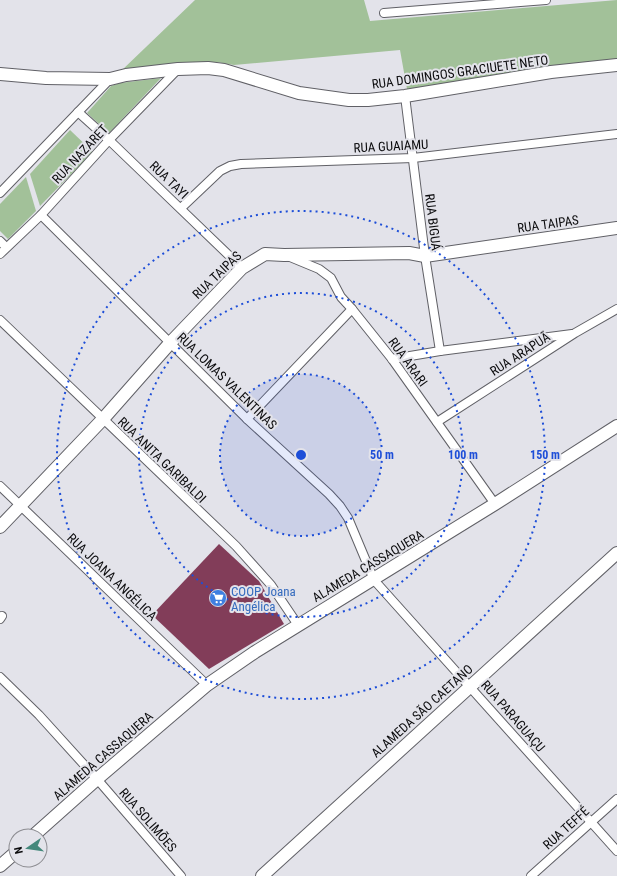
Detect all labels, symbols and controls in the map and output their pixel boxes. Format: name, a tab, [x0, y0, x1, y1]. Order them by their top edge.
street label: RUA DOMINGOS GRACIUETE NETO	[371, 52, 549, 92]
street label: RUA NAZARET	[49, 121, 111, 186]
street label: RUA GUAIAMU	[353, 137, 429, 155]
street label: RUA TAYI	[147, 158, 191, 202]
street label: RUA BIGUÁ	[422, 193, 444, 252]
street label: RUA TAIPAS	[516, 212, 580, 236]
street label: RUA TAIPAS	[190, 248, 245, 302]
street label: RUA ARAPUÃ	[487, 328, 553, 379]
street label: RUA LOMAS VALENTINAS	[174, 330, 280, 433]
street label: RUA ARARI	[385, 335, 431, 389]
street label: RUA ANITA GARIBALDI	[115, 414, 209, 506]
centre of rings	[294, 448, 308, 462]
text: 50 m	[370, 448, 394, 462]
text: 100 m	[448, 448, 478, 462]
text: 150 m	[530, 448, 560, 462]
street label: ALAMEDA CASSAQUERA	[310, 527, 427, 605]
street label: RUA JOANA ANGÉLICA	[64, 530, 160, 624]
place label: COOP Joana Angélica	[231, 584, 296, 614]
supermarket icon: COOP Joana Angélica	[208, 588, 228, 608]
street label: ALAMEDA SÃO CAETANO	[367, 661, 476, 761]
street label: RUA PARAGUAÇU	[478, 677, 548, 755]
street label: ALAMEDA CASSAQUERA	[50, 708, 156, 803]
street label: RUA SOLIMÕES	[116, 784, 181, 855]
street label: RUA TEFFÉ	[540, 804, 592, 852]
north arrow	[8, 828, 48, 868]
text: N	[12, 845, 26, 855]

